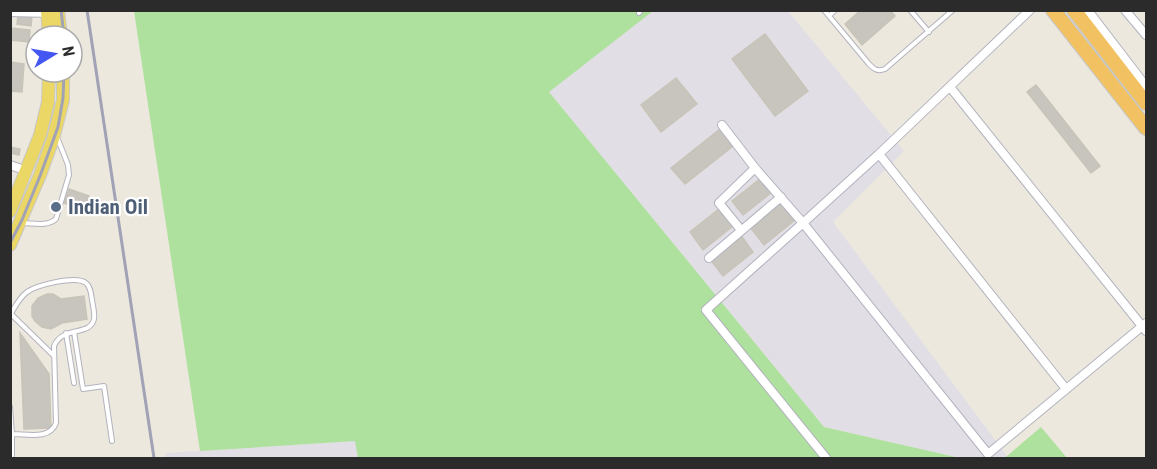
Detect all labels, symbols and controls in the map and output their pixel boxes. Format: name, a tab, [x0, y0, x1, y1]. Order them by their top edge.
north arrow	[24, 24, 84, 84]
text: N	[58, 45, 78, 58]
place label: Indian Oil	[68, 195, 148, 219]
marker: Indian Oil	[49, 200, 63, 214]

